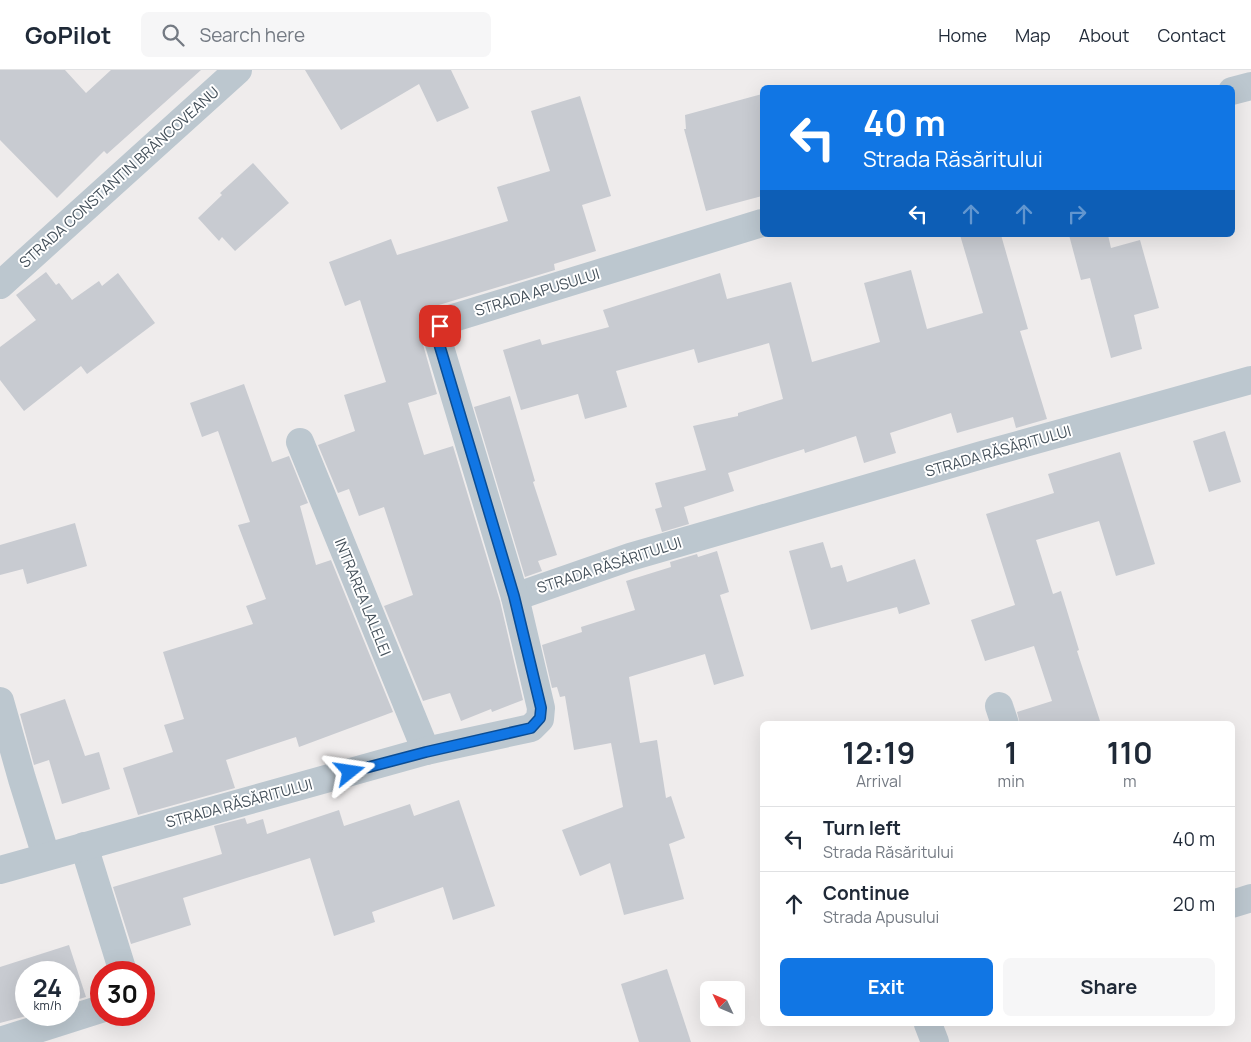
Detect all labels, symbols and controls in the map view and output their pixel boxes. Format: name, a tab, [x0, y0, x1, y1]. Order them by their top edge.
search box	[141, 12, 491, 57]
text: GoPilot	[25, 18, 111, 51]
icon: search	[159, 21, 187, 49]
text: Search here	[199, 22, 305, 48]
text: Home	[938, 23, 987, 47]
text: Map	[1015, 23, 1051, 47]
text: About	[1079, 23, 1129, 47]
text: Contact	[1157, 23, 1226, 47]
street label: STRADA CONSTANTIN BRÂNCOVEANU	[15, 81, 223, 273]
text: 40 m	[863, 99, 946, 147]
icon: left	[780, 105, 845, 170]
text: Strada Răsăritului	[863, 144, 1043, 174]
icon: left	[904, 200, 932, 228]
icon: ahead	[957, 200, 985, 228]
icon: ahead	[1010, 200, 1038, 228]
icon: right	[1063, 200, 1091, 228]
street label: STRADA APUSULUI	[472, 263, 602, 321]
pin	[419, 305, 461, 347]
icon: arrive	[426, 312, 454, 340]
street label: STRADA RĂSĂRITULUI	[923, 420, 1073, 482]
street label: STRADA RĂSĂRITULUI	[534, 532, 684, 598]
street label: INTRAREA LALELEI	[330, 535, 396, 659]
text: 12:19	[842, 732, 915, 773]
text: 1	[1004, 732, 1018, 773]
text: 110	[1107, 732, 1153, 773]
position arrow	[323, 745, 375, 797]
text: Arrival	[856, 770, 902, 792]
text: min	[998, 770, 1024, 792]
text: m	[1123, 770, 1136, 792]
street label: STRADA RĂSĂRITULUI	[163, 773, 315, 833]
text: Turn left	[823, 815, 901, 841]
icon: left	[780, 825, 808, 853]
text: 40 m	[1172, 826, 1215, 852]
text: Strada Răsăritului	[823, 841, 954, 863]
text: Continue	[823, 880, 909, 906]
icon: ahead	[780, 890, 808, 918]
text: 20 m	[1173, 891, 1215, 917]
text: Strada Apusului	[823, 906, 939, 928]
button: Exit	[780, 958, 993, 1016]
button: Share	[1003, 958, 1215, 1016]
speed limit sign: 30	[90, 961, 155, 1026]
text: 24	[33, 970, 62, 1005]
north arrow	[700, 981, 745, 1026]
map controls	[700, 981, 745, 1026]
text: km/h	[34, 997, 61, 1014]

